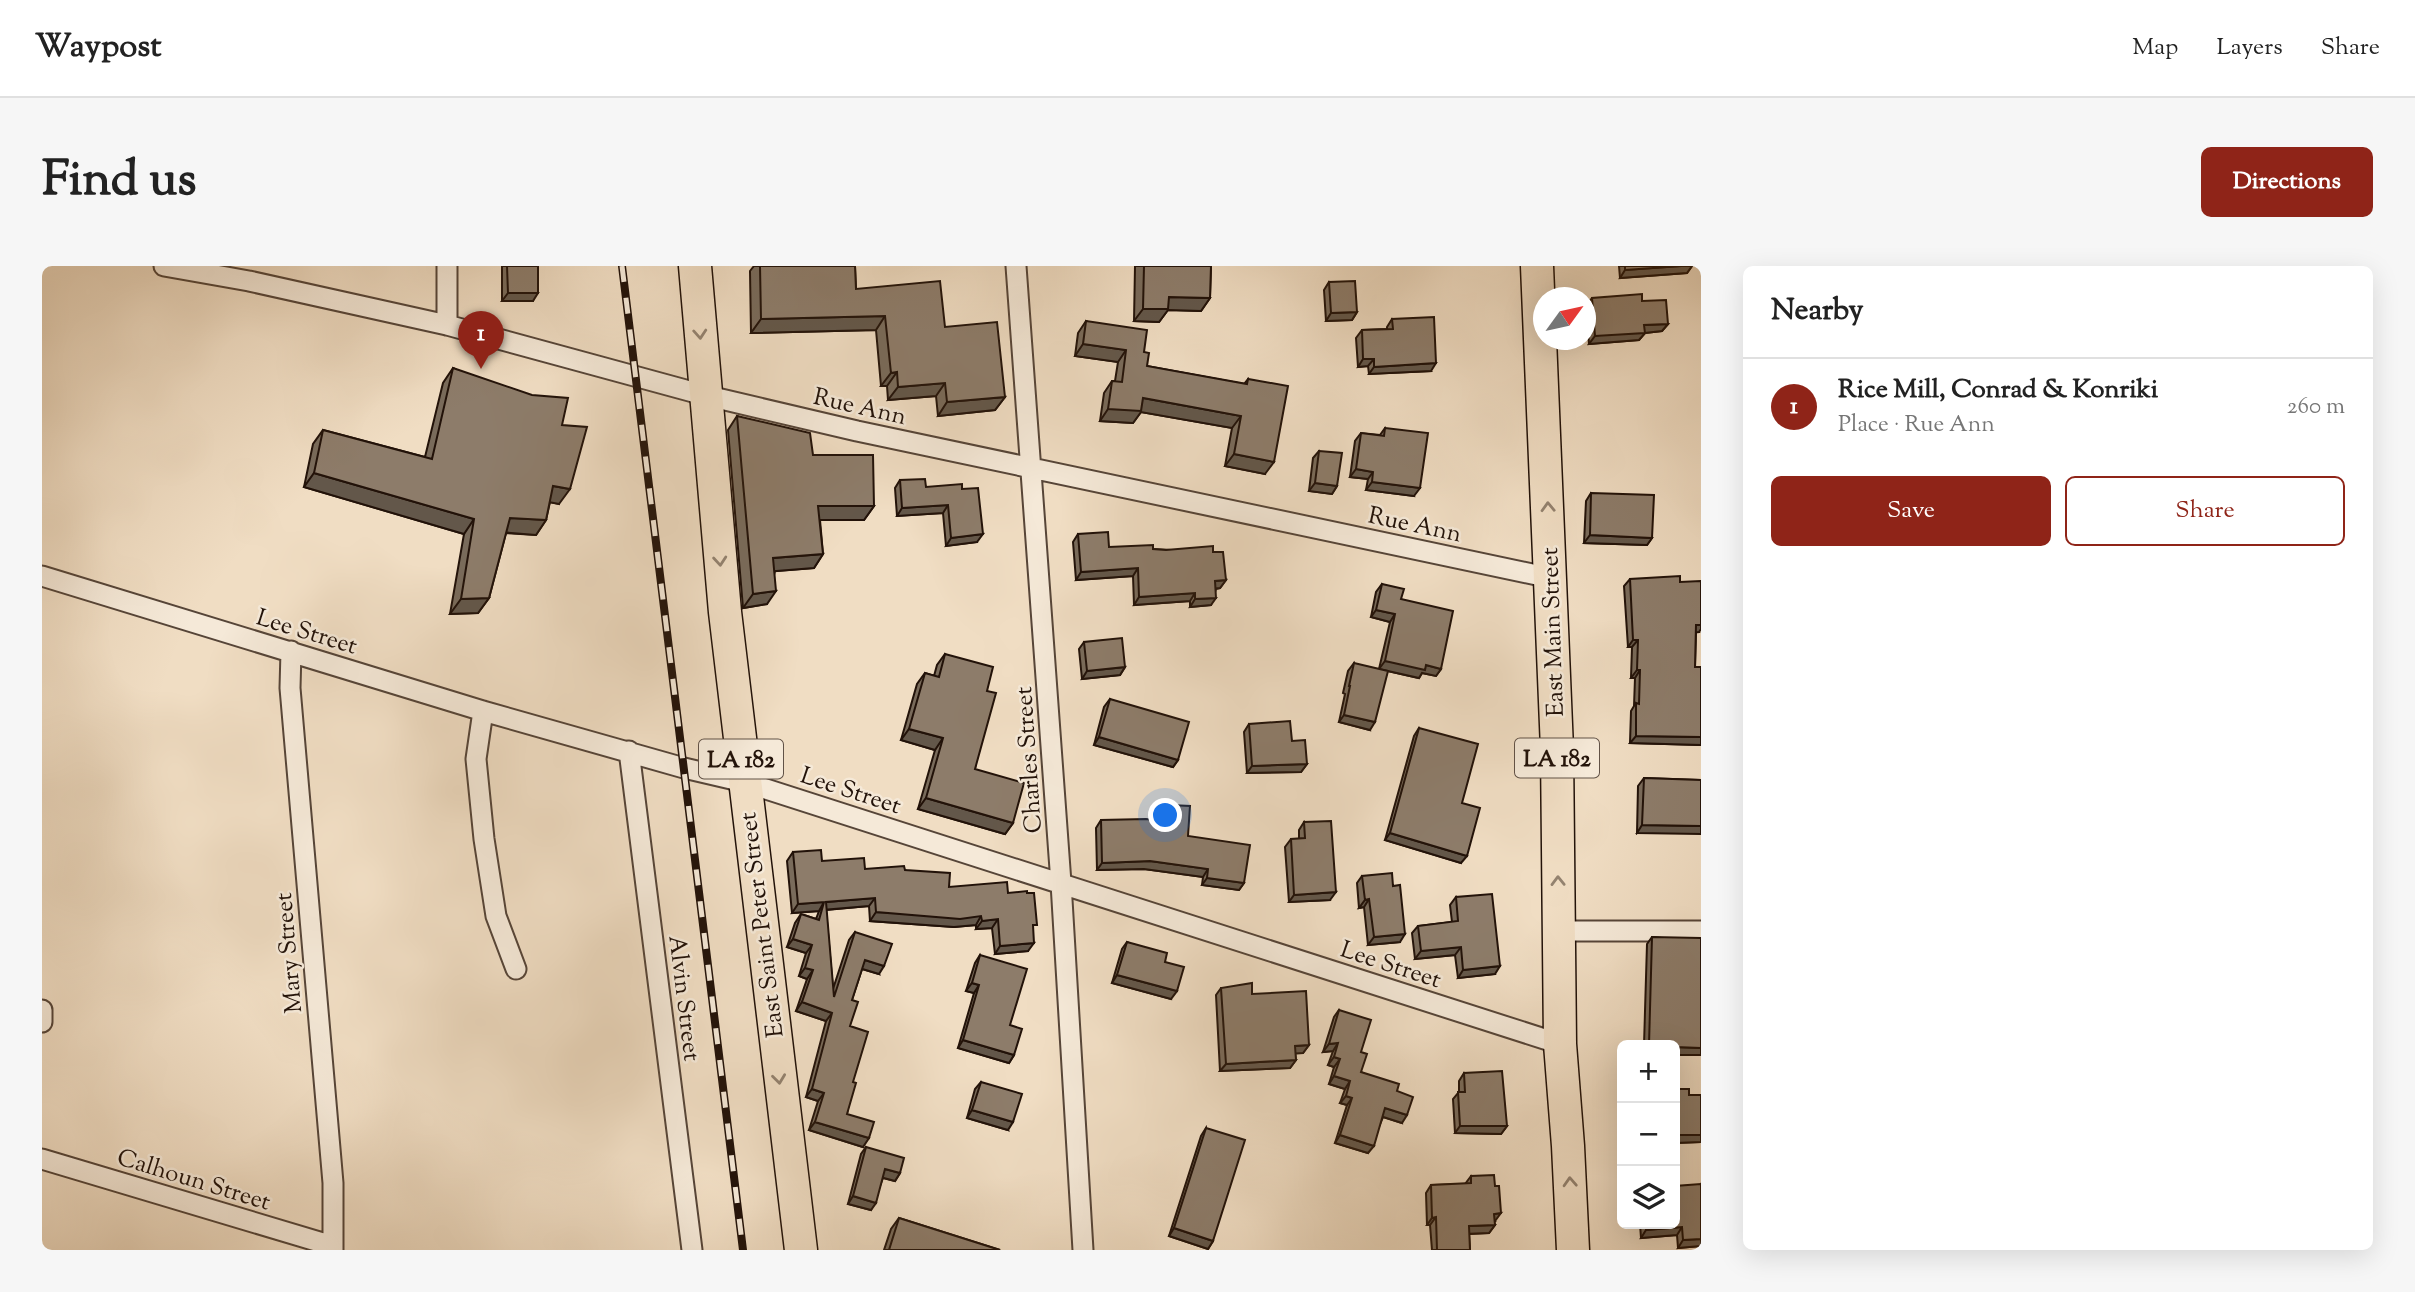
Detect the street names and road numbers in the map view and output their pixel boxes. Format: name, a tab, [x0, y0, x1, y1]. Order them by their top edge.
street label: Rue Ann	[810, 381, 909, 435]
street label: Rue Ann	[1365, 500, 1464, 552]
street label: East Main Street	[1534, 547, 1574, 717]
street label: Lee Street	[252, 601, 361, 664]
street label: Charles Street	[1008, 685, 1052, 834]
road number: LA 182	[1515, 738, 1599, 778]
road number: LA 182	[699, 740, 783, 778]
street label: Lee Street	[796, 760, 905, 824]
street label: East Saint Peter Street	[732, 810, 794, 1039]
street label: Mary Street	[268, 891, 312, 1014]
street label: Alvin Street	[658, 933, 708, 1063]
street label: Lee Street	[1336, 934, 1445, 998]
street label: Calhoun Street	[112, 1141, 274, 1220]

